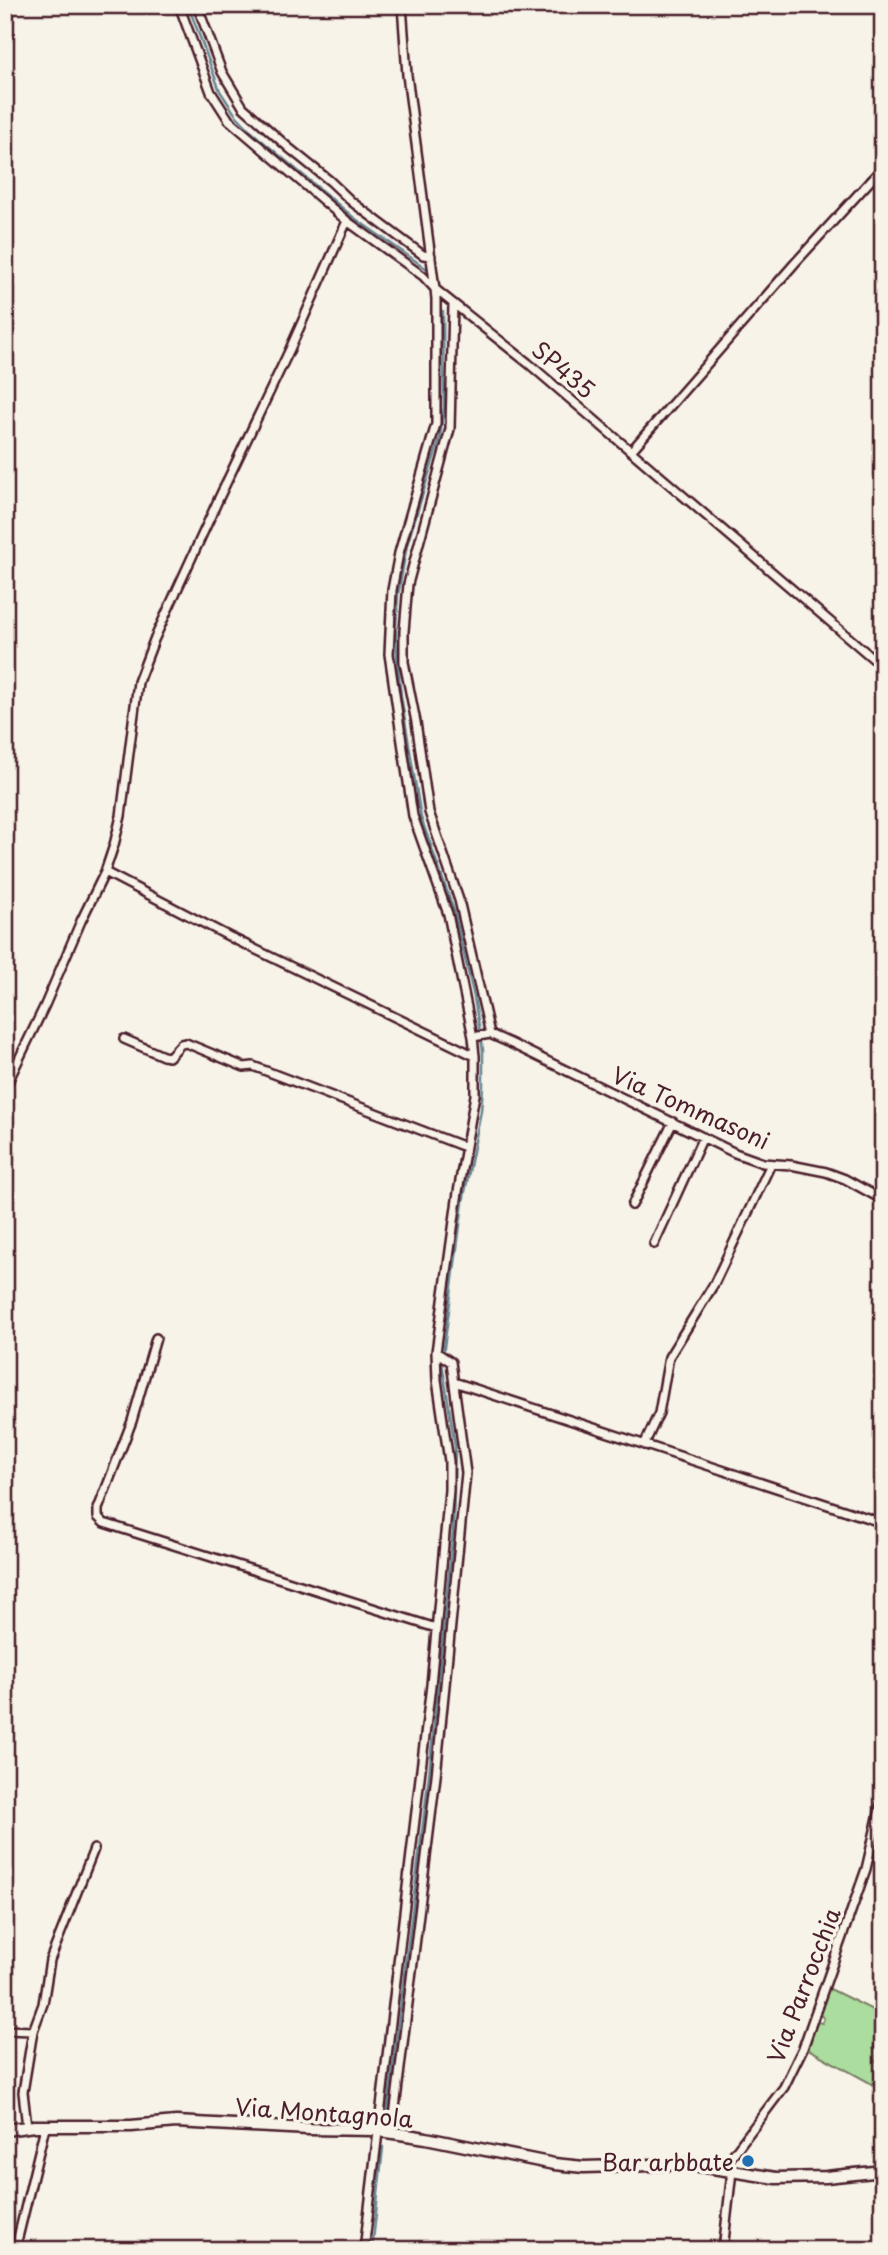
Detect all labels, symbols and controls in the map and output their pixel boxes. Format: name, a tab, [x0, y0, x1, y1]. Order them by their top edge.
street label: SP435	[525, 332, 603, 406]
street label: Via Tommasoni	[606, 1057, 776, 1157]
street label: Via Parrocchia	[757, 1902, 849, 2068]
street label: Via Montagnola	[234, 2088, 415, 2136]
place label: Bar arbbate	[602, 2144, 734, 2179]
marker: Bar arbbate	[740, 2153, 756, 2169]

